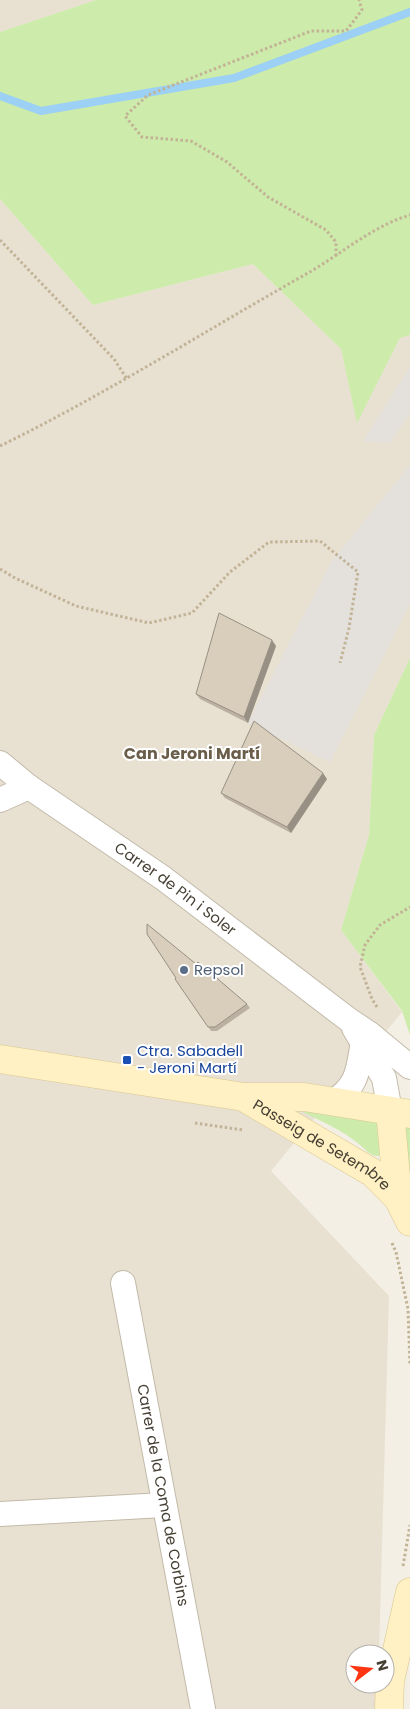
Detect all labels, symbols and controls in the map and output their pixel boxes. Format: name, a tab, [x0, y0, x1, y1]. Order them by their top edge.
district label: Can Jeroni Martí	[124, 742, 260, 765]
street label: Carrer de Pin i Soler	[110, 837, 241, 940]
place label: Repsol	[194, 959, 244, 980]
marker: Repsol	[178, 964, 190, 976]
place label: Ctra. Sabadell - Jeroni Martí	[137, 1040, 243, 1078]
marker: Ctra. Sabadell - Jeroni Martí	[121, 1054, 133, 1066]
street label: Passeig de Setembre	[249, 1094, 396, 1195]
street label: Carrer de la Coma de Corbins	[132, 1382, 195, 1608]
north arrow	[345, 1644, 395, 1694]
text: N	[371, 1658, 394, 1673]

